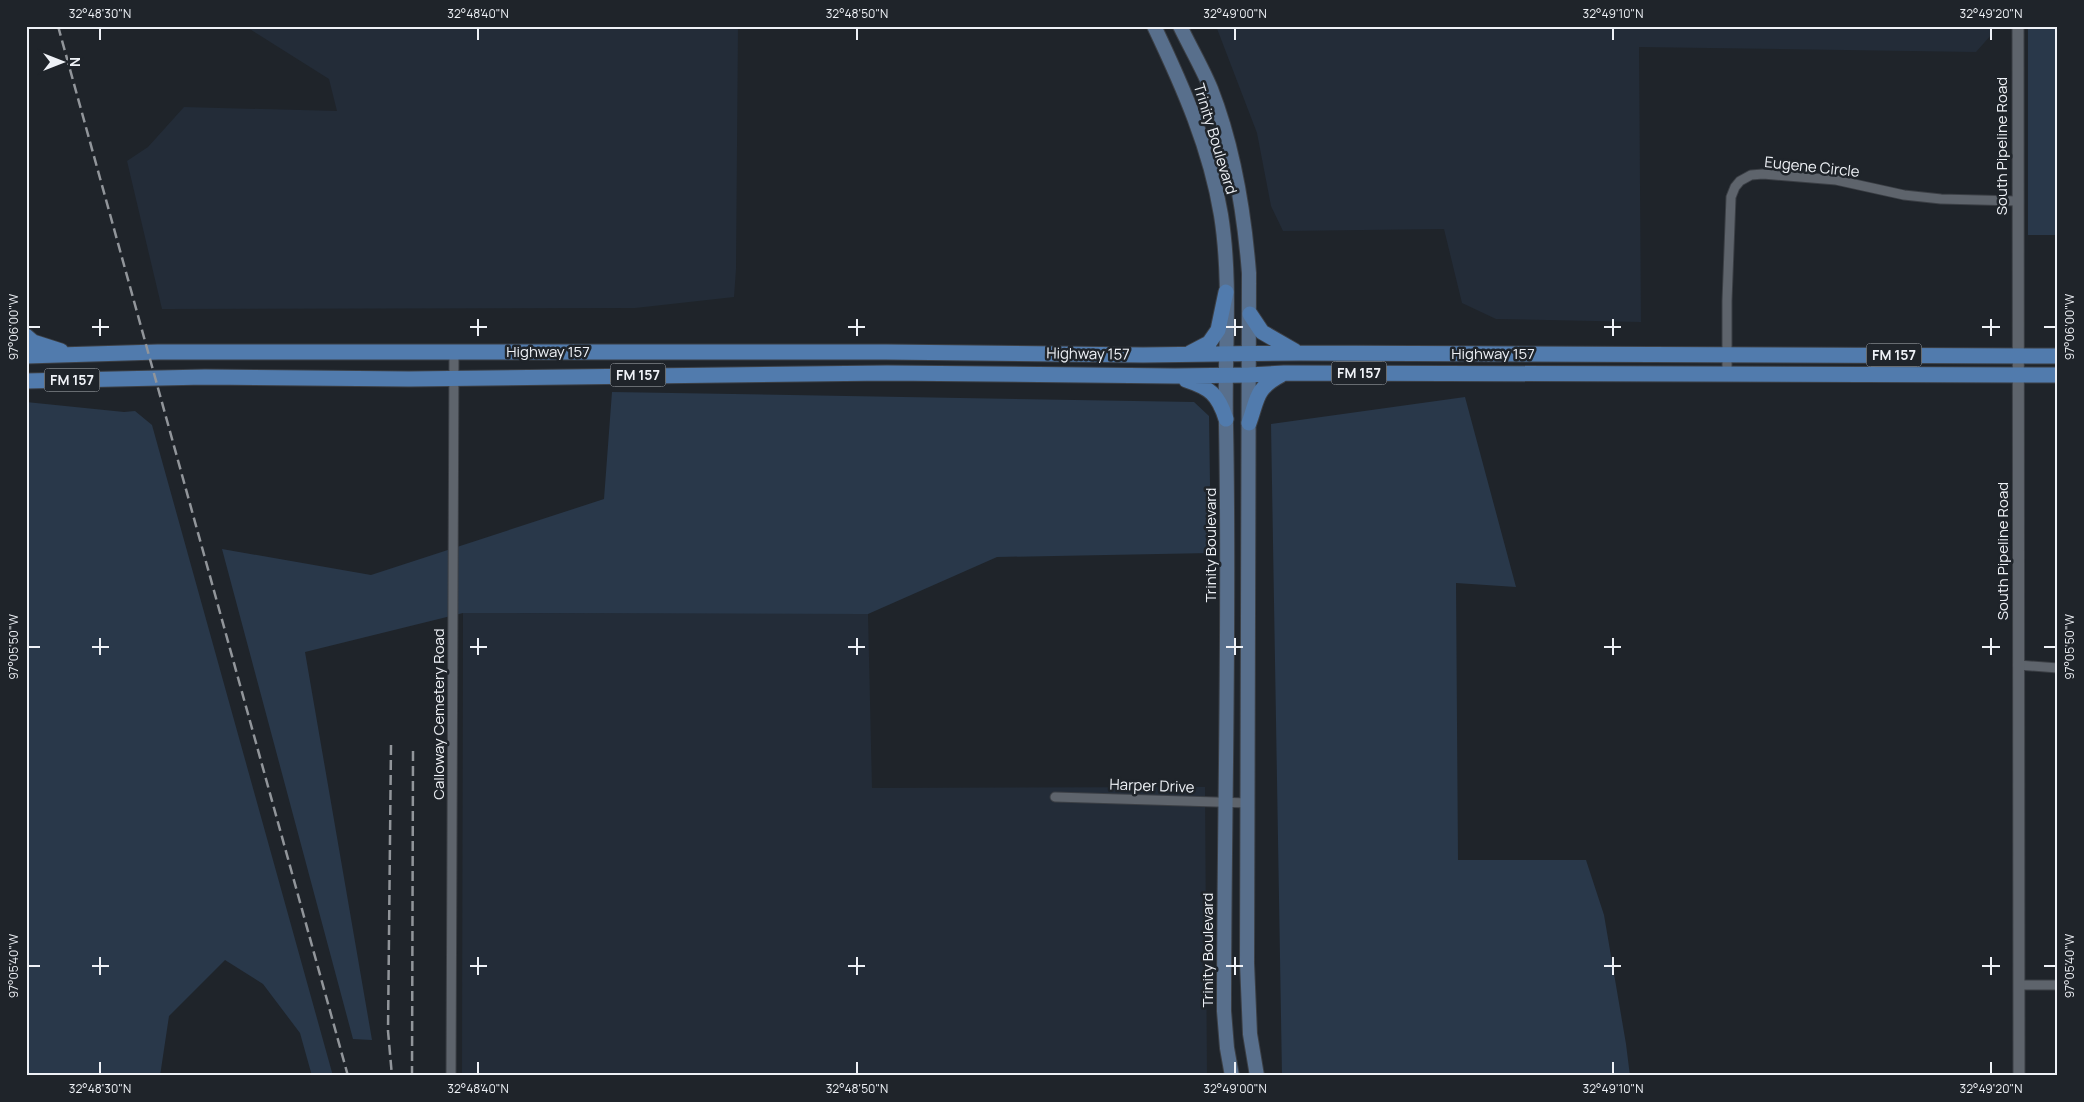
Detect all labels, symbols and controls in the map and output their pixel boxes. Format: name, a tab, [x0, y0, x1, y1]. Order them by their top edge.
text: 32°48'30"N	[69, 5, 131, 22]
text: 32°48'40"N	[447, 5, 509, 22]
text: 32°48'50"N	[826, 5, 888, 22]
text: 32°49'00"N	[1203, 5, 1267, 22]
text: 32°49'10"N	[1583, 5, 1643, 22]
text: 32°49'20"N	[1960, 5, 2022, 22]
north arrow	[38, 38, 88, 88]
text: N	[66, 57, 85, 67]
street label: South Pipeline Road	[1991, 77, 2012, 215]
street label: Trinity Boulevard	[1189, 81, 1242, 197]
street label: Eugene Circle	[1764, 151, 1861, 182]
text: 97°06'00"W	[5, 293, 22, 360]
text: 97°06'00"W	[2061, 293, 2078, 360]
street label: Highway 157	[506, 341, 590, 362]
street label: Highway 157	[1046, 342, 1130, 365]
street label: Highway 157	[1451, 343, 1535, 364]
road number: FM 157	[1866, 344, 1922, 366]
road number: FM 157	[1332, 362, 1386, 384]
road number: FM 157	[610, 364, 666, 386]
road number: FM 157	[44, 368, 100, 392]
street label: South Pipeline Road	[1992, 482, 2013, 620]
street label: Trinity Boulevard	[1200, 488, 1221, 602]
text: 97°05'50"W	[5, 613, 22, 680]
text: 97°05'50"W	[2061, 613, 2078, 680]
street label: Calloway Cemetery Road	[428, 628, 449, 800]
street label: Harper Drive	[1109, 774, 1195, 797]
street label: Trinity Boulevard	[1197, 893, 1218, 1007]
text: 97°05'40"W	[5, 933, 22, 998]
text: 97°05'40"W	[2061, 933, 2078, 998]
text: 32°48'30"N	[69, 1080, 131, 1097]
text: 32°48'40"N	[447, 1080, 509, 1097]
text: 32°48'50"N	[826, 1080, 888, 1097]
text: 32°49'00"N	[1203, 1080, 1267, 1097]
text: 32°49'10"N	[1583, 1080, 1643, 1097]
text: 32°49'20"N	[1960, 1080, 2022, 1097]

